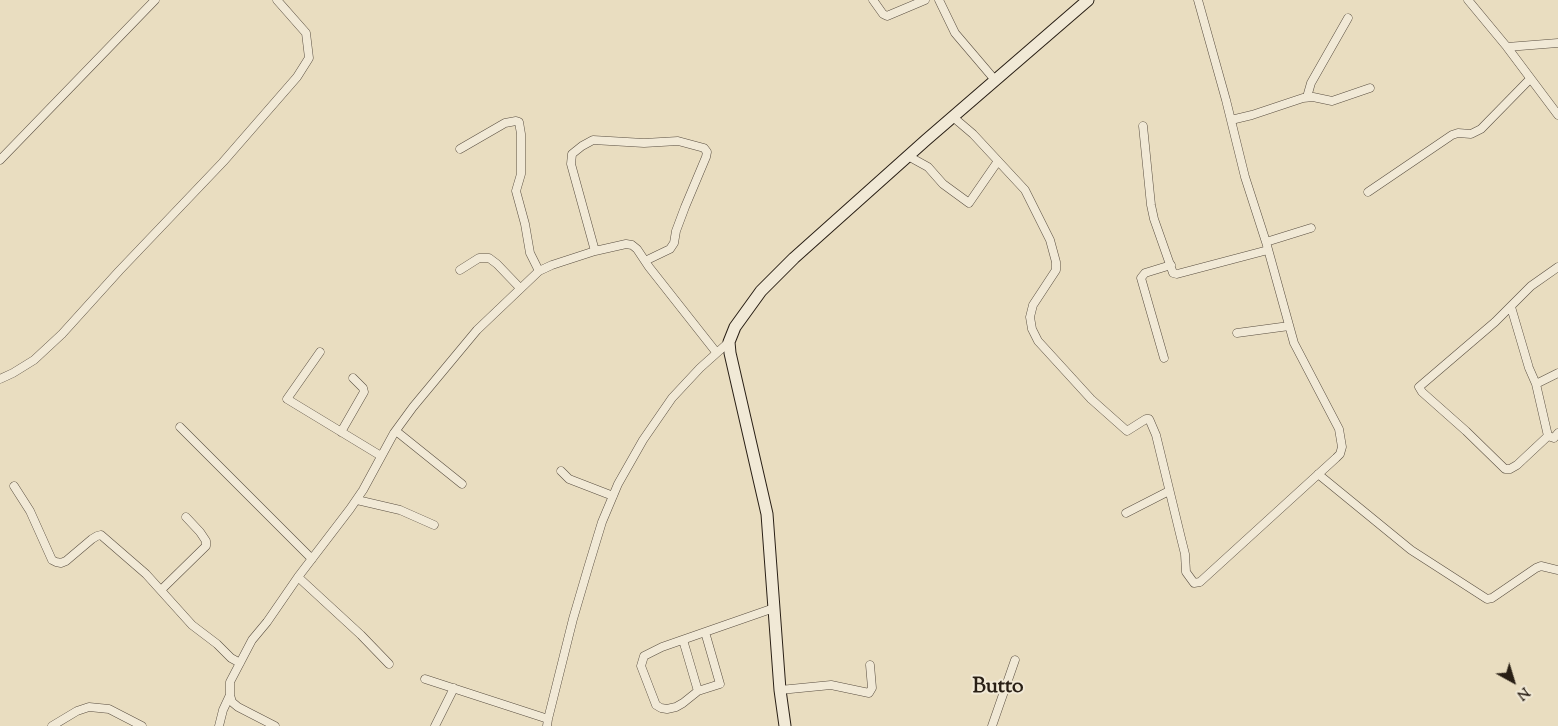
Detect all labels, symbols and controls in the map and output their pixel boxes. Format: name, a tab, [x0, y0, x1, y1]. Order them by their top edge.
north arrow	[1488, 656, 1538, 706]
district label: Butto	[972, 675, 1024, 701]
text: N	[1512, 681, 1533, 704]

